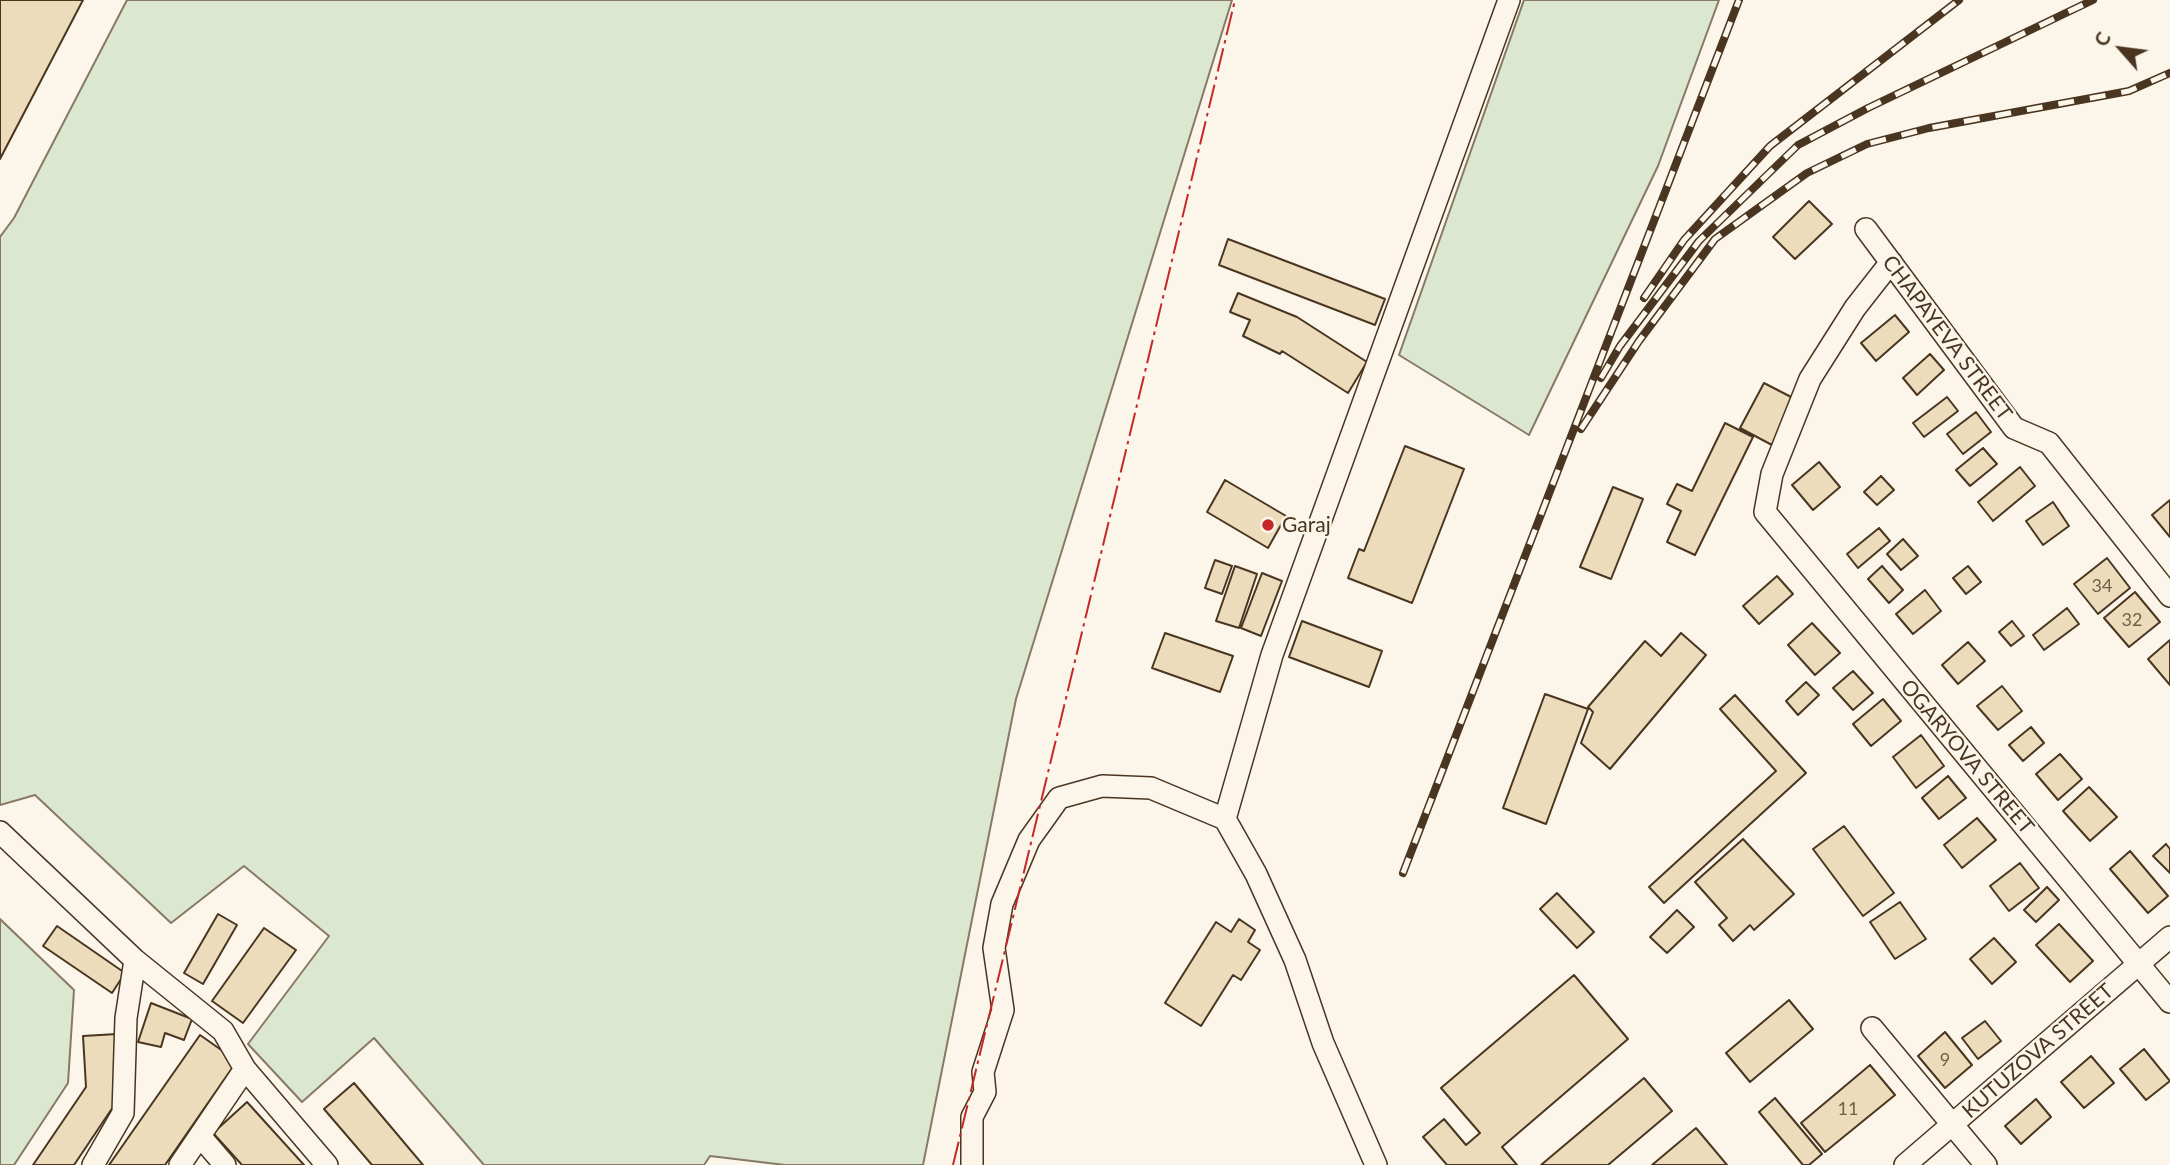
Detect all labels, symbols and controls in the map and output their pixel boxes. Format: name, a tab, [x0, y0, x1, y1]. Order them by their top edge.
north arrow	[2086, 14, 2156, 84]
text: С	[2089, 28, 2115, 50]
street label: CHAPAYEVA STREET	[1877, 251, 2017, 425]
place label: Garaj	[1282, 512, 1331, 538]
marker: Garaj	[1260, 517, 1276, 533]
house number: 34	[2092, 575, 2112, 597]
house number: 32	[2122, 609, 2142, 631]
street label: OGARYOVA STREET	[1895, 675, 2039, 839]
street label: KUTUZOVA STREET	[1957, 978, 2119, 1124]
house number: 9	[1940, 1049, 1950, 1071]
house number: 11	[1838, 1098, 1858, 1120]

